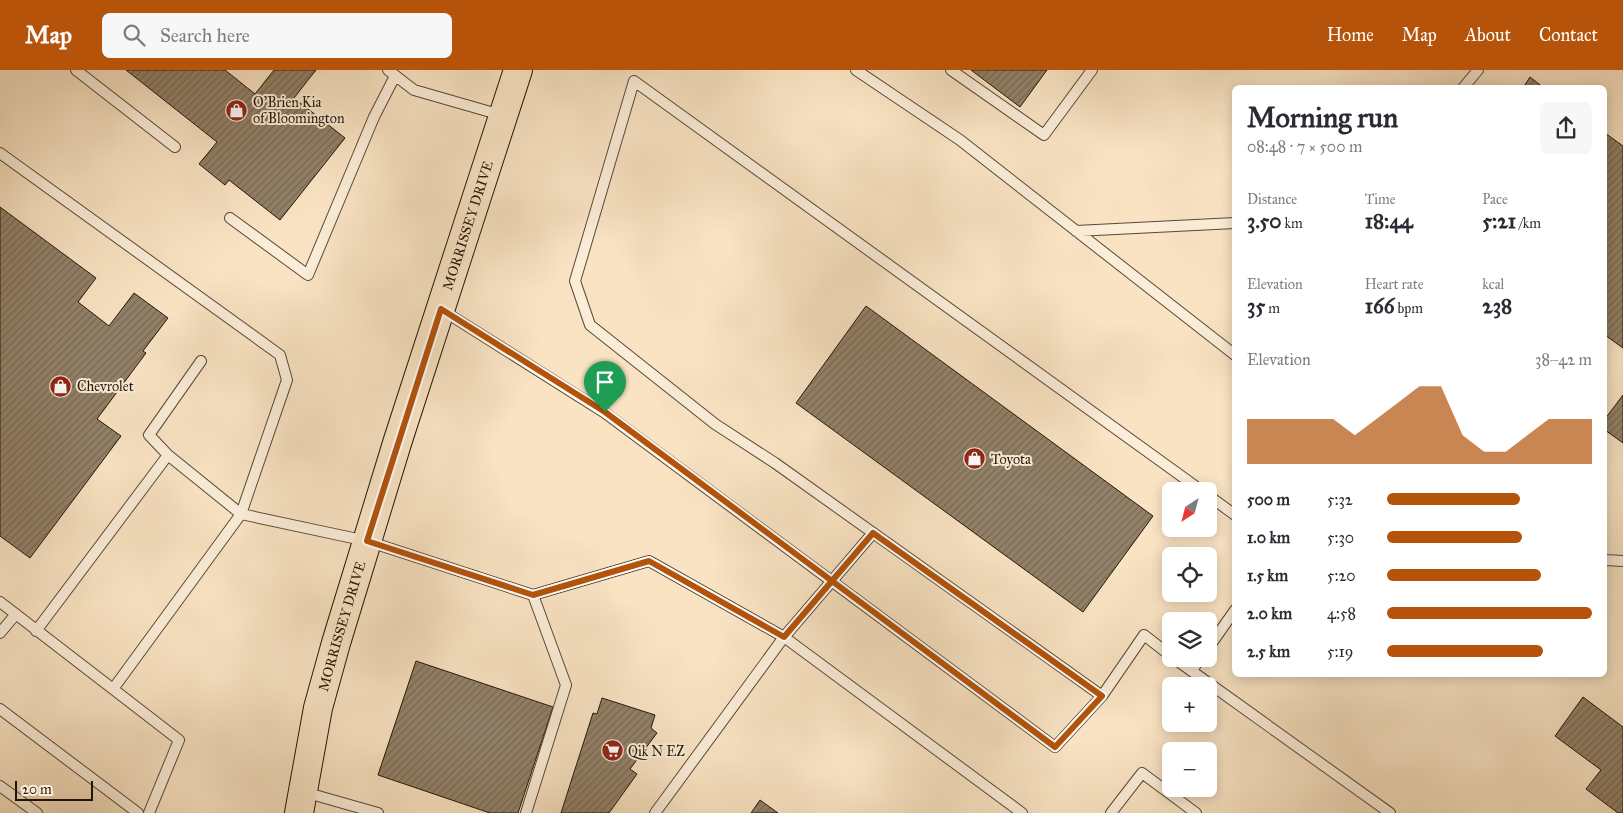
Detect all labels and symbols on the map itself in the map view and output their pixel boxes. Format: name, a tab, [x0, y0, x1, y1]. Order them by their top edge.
place label: O'Brien Kia of Bloomington	[253, 94, 345, 127]
shop icon: O'Brien Kia of Bloomington	[225, 98, 249, 122]
street label: MORRISSEY DRIVE	[439, 159, 497, 292]
pin	[584, 361, 626, 412]
shop icon: Chevrolet	[49, 374, 73, 398]
place label: Chevrolet	[77, 378, 134, 395]
shop icon: Toyota	[963, 447, 987, 471]
place label: Toyota	[991, 451, 1031, 468]
north arrow	[1162, 482, 1218, 538]
street label: MORRISSEY DRIVE	[315, 559, 370, 693]
supermarket icon: Qik N EZ	[600, 739, 624, 763]
place label: Qik N EZ	[628, 743, 685, 760]
scale bar	[15, 778, 92, 801]

